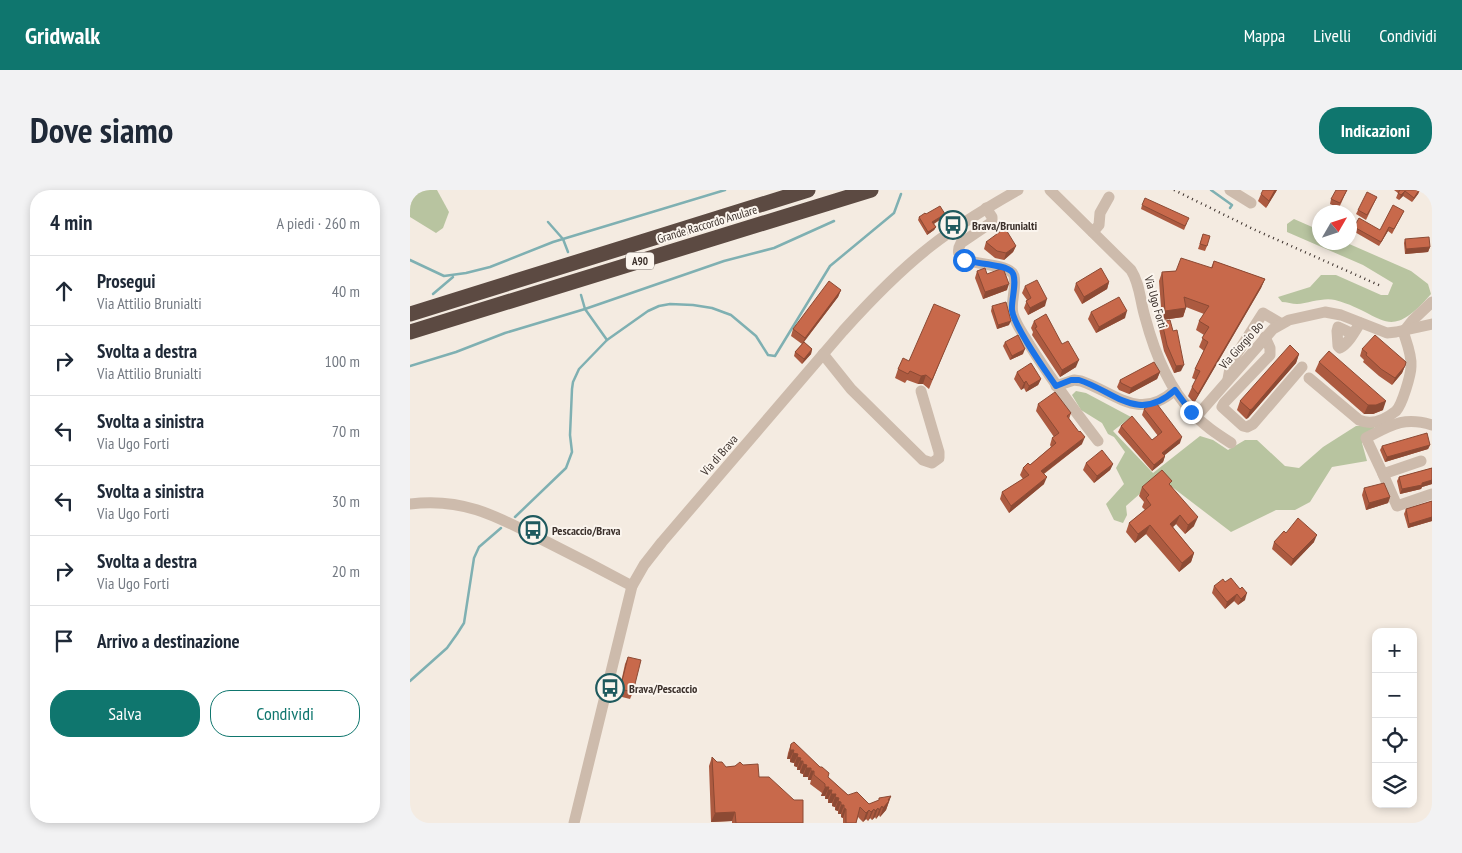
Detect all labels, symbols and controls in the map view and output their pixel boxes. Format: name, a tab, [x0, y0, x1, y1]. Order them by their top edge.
text: Gridwalk	[25, 20, 100, 51]
text: Mappa	[1244, 24, 1285, 47]
text: Livelli	[1313, 24, 1351, 47]
text: Condividi	[1379, 24, 1437, 47]
text: Dove siamo	[30, 107, 173, 153]
button: Indicazioni	[1319, 107, 1432, 154]
street label: Grande Raccordo Anulare	[655, 202, 759, 246]
north arrow	[1312, 205, 1357, 250]
text: 4 min	[50, 209, 92, 236]
bus stop icon: Brava/Brunialti	[938, 210, 968, 240]
text: A piedi · 260 m	[277, 213, 360, 233]
place label: Brava/Brunialti	[972, 218, 1037, 233]
route start	[953, 249, 976, 272]
road number: A90	[626, 252, 654, 270]
text: Prosegui	[97, 269, 156, 293]
street label: Via Ugo Forti	[1141, 273, 1171, 330]
icon: ahead	[50, 277, 78, 305]
text: 40 m	[332, 281, 360, 301]
text: Via Attilio Brunialti	[97, 293, 202, 313]
street label: Via Giorgio Bo	[1215, 318, 1266, 373]
text: Svolta a destra	[97, 339, 197, 363]
icon: right	[50, 347, 78, 375]
text: 100 m	[325, 351, 360, 371]
text: Via Attilio Brunialti	[97, 363, 202, 383]
route end	[1180, 401, 1203, 424]
text: Svolta a sinistra	[97, 409, 204, 433]
icon: left	[50, 417, 78, 445]
text: 70 m	[332, 421, 360, 441]
street label: Via di Brava	[697, 431, 741, 479]
text: Via Ugo Forti	[97, 433, 169, 453]
text: Svolta a sinistra	[97, 479, 204, 503]
icon: left	[50, 487, 78, 515]
text: 30 m	[332, 491, 360, 511]
text: Via Ugo Forti	[97, 503, 169, 523]
bus stop icon: Pescaccio/Brava	[518, 515, 548, 545]
place label: Pescaccio/Brava	[552, 523, 620, 538]
text: Svolta a destra	[97, 549, 197, 573]
icon: right	[50, 557, 78, 585]
text: 20 m	[332, 561, 360, 581]
text: Via Ugo Forti	[97, 573, 169, 593]
icon: arrive	[50, 627, 78, 655]
map controls	[1372, 628, 1417, 808]
button: +	[1372, 628, 1417, 673]
text: Arrivo a destinazione	[97, 629, 240, 653]
bus stop icon: Brava/Pescaccio	[595, 673, 625, 703]
button: −	[1372, 673, 1417, 718]
place label: Brava/Pescaccio	[629, 681, 698, 696]
button: Salva	[50, 690, 200, 737]
button: Condividi	[210, 690, 360, 737]
button: locate	[1372, 718, 1417, 763]
button: layers	[1372, 763, 1417, 808]

